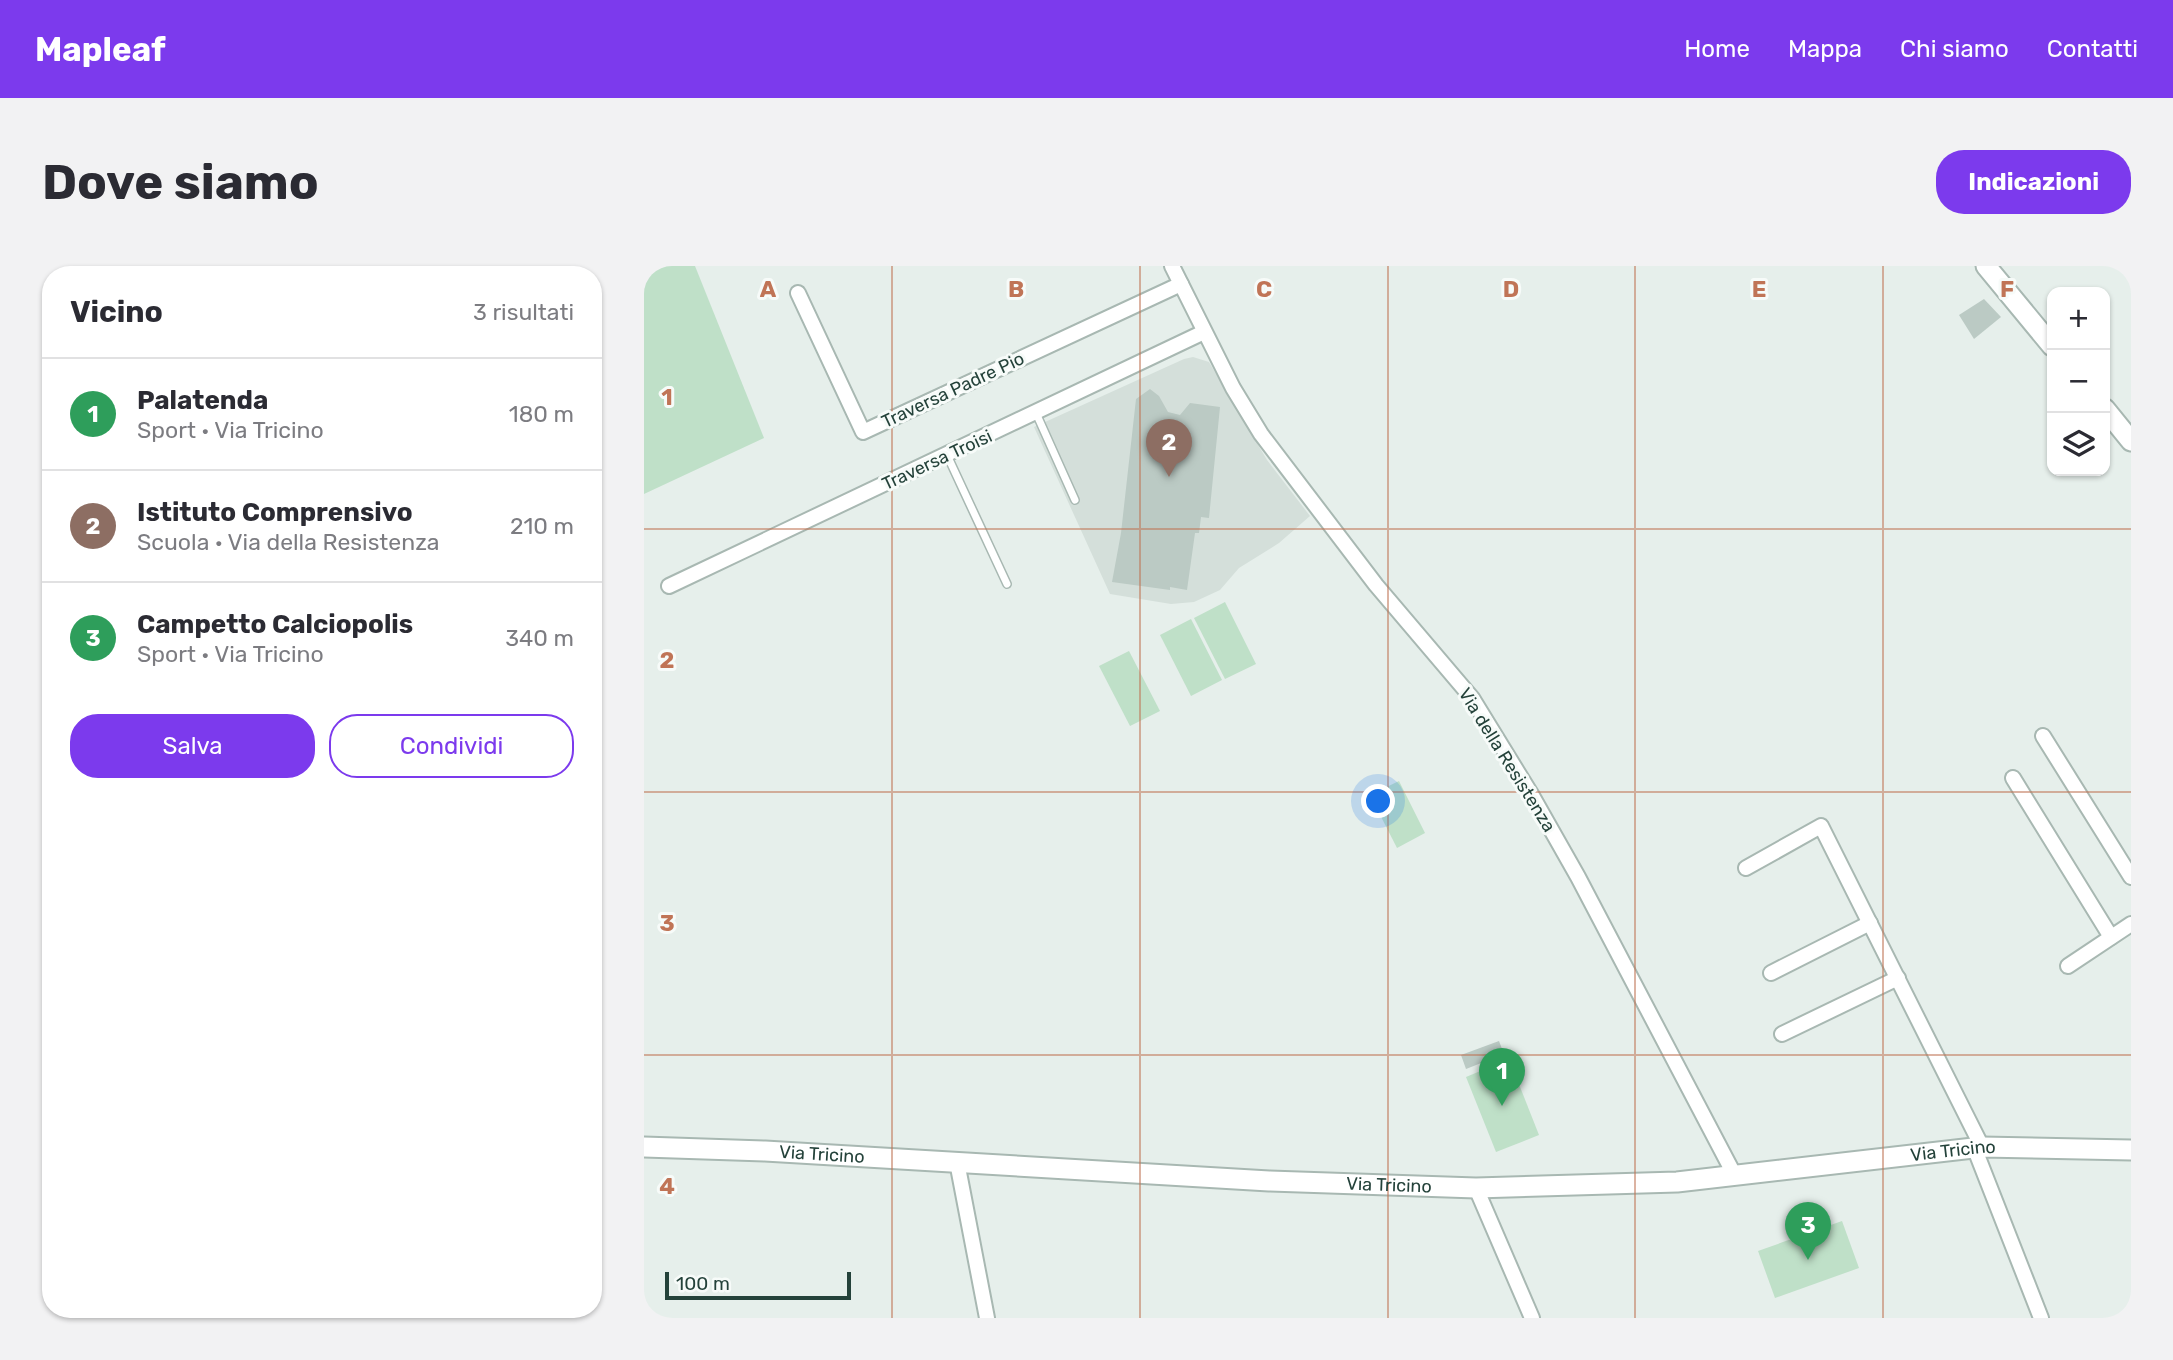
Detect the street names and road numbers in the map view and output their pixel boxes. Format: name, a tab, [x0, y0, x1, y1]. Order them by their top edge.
street label: Traversa Padre Pio	[878, 347, 1028, 433]
street label: Traversa Troisi	[878, 425, 996, 495]
street label: Via della Resistenza	[1454, 684, 1560, 836]
street label: Via Tricino	[1909, 1136, 1996, 1166]
street label: Via Tricino	[778, 1141, 865, 1168]
street label: Via Tricino	[1346, 1173, 1432, 1197]

